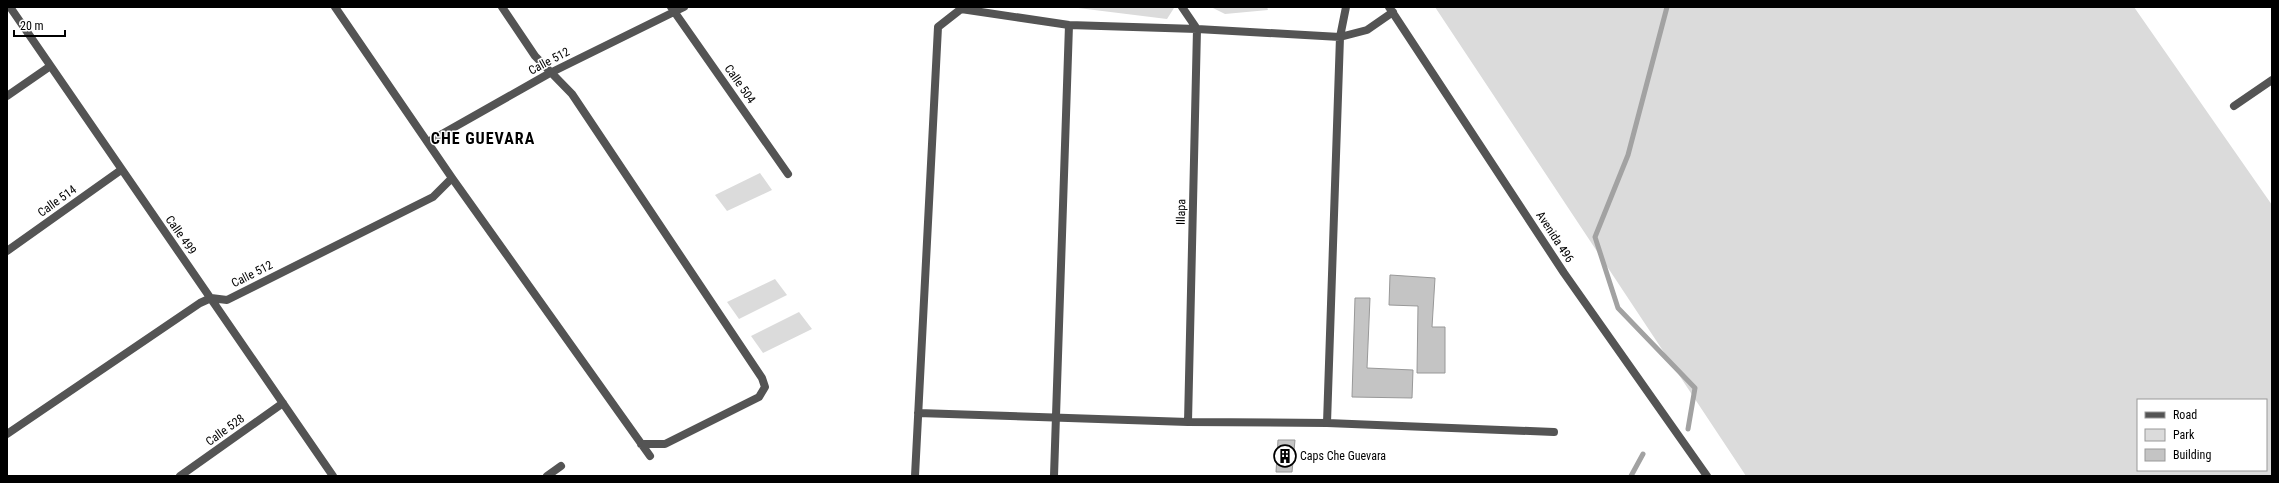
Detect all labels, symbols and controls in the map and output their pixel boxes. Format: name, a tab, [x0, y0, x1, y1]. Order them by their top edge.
scale bar	[14, 12, 65, 38]
text: 20 m	[20, 19, 44, 33]
street label: Calle 512	[526, 44, 572, 78]
street label: Calle 504	[722, 62, 758, 106]
district label: CHE GUEVARA	[431, 129, 535, 148]
street label: Calle 514	[35, 182, 79, 220]
street label: Illapa	[1174, 199, 1188, 225]
street label: Avenida 496	[1533, 209, 1577, 265]
street label: Calle 499	[163, 213, 199, 257]
street label: Calle 512	[229, 258, 275, 290]
legend	[2137, 399, 2267, 471]
text: Road	[2173, 408, 2197, 422]
street label: Calle 528	[203, 411, 247, 449]
text: Park	[2173, 428, 2195, 442]
building icon: Caps Che Guevara	[1272, 443, 1298, 469]
text: Building	[2173, 448, 2211, 462]
place label: Caps Che Guevara	[1300, 449, 1386, 463]

